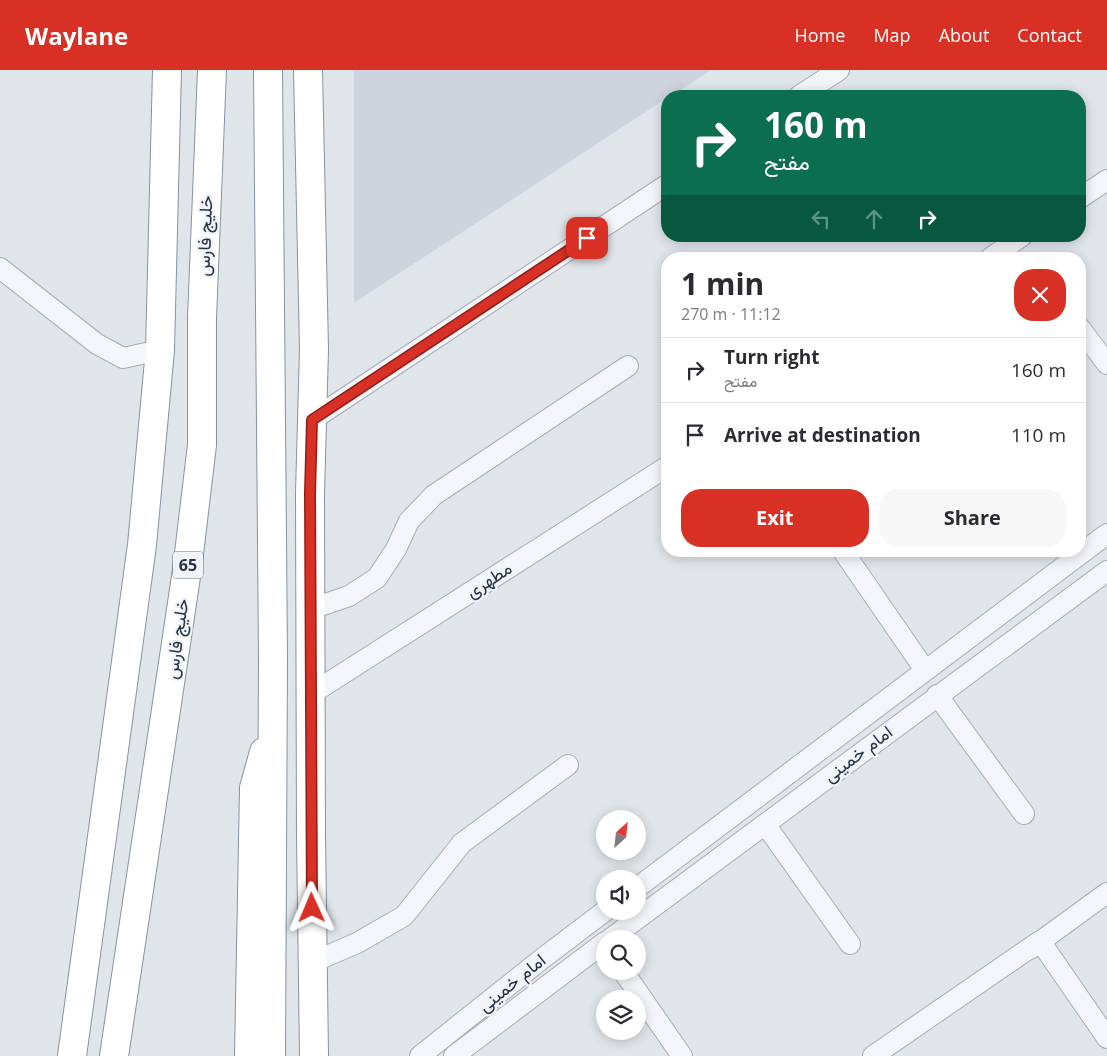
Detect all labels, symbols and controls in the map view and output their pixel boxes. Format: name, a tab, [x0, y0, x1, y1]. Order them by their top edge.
text: Waylane	[25, 19, 128, 52]
text: Home	[795, 23, 845, 47]
text: Map	[873, 23, 911, 47]
text: About	[939, 23, 989, 47]
text: Contact	[1017, 23, 1082, 47]
text: 160 m	[764, 101, 868, 148]
icon: right	[681, 110, 746, 175]
text: مفتح	[764, 146, 810, 176]
street label: خلیج فارس	[191, 195, 218, 277]
icon: left	[807, 205, 835, 233]
icon: ahead	[860, 205, 888, 233]
icon: right	[913, 205, 941, 233]
pin	[566, 217, 608, 259]
icon: arrive	[573, 224, 601, 252]
text: 1 min	[681, 263, 764, 304]
button: close	[1014, 269, 1066, 321]
text: 270 m · 11:12	[681, 303, 781, 325]
text: Turn right	[724, 344, 819, 370]
icon: right	[681, 356, 709, 384]
text: 160 m	[1011, 357, 1066, 383]
text: مفتح	[724, 370, 757, 392]
icon: arrive	[681, 421, 709, 449]
text: Arrive at destination	[724, 422, 921, 448]
text: 110 m	[1011, 422, 1066, 448]
button: Exit	[681, 489, 869, 547]
button: Share	[879, 489, 1066, 547]
road number: 65	[173, 552, 203, 578]
street label: مطهری	[461, 555, 516, 603]
street label: خلیج فارس	[158, 597, 195, 681]
street label: امام خمینی	[818, 719, 897, 788]
north arrow	[596, 810, 646, 860]
map controls	[596, 810, 646, 1040]
button: sound	[596, 870, 646, 920]
position arrow	[285, 881, 337, 933]
button: search	[596, 930, 646, 980]
street label: امام خمینی	[473, 948, 551, 1018]
button: layers	[596, 990, 646, 1040]

